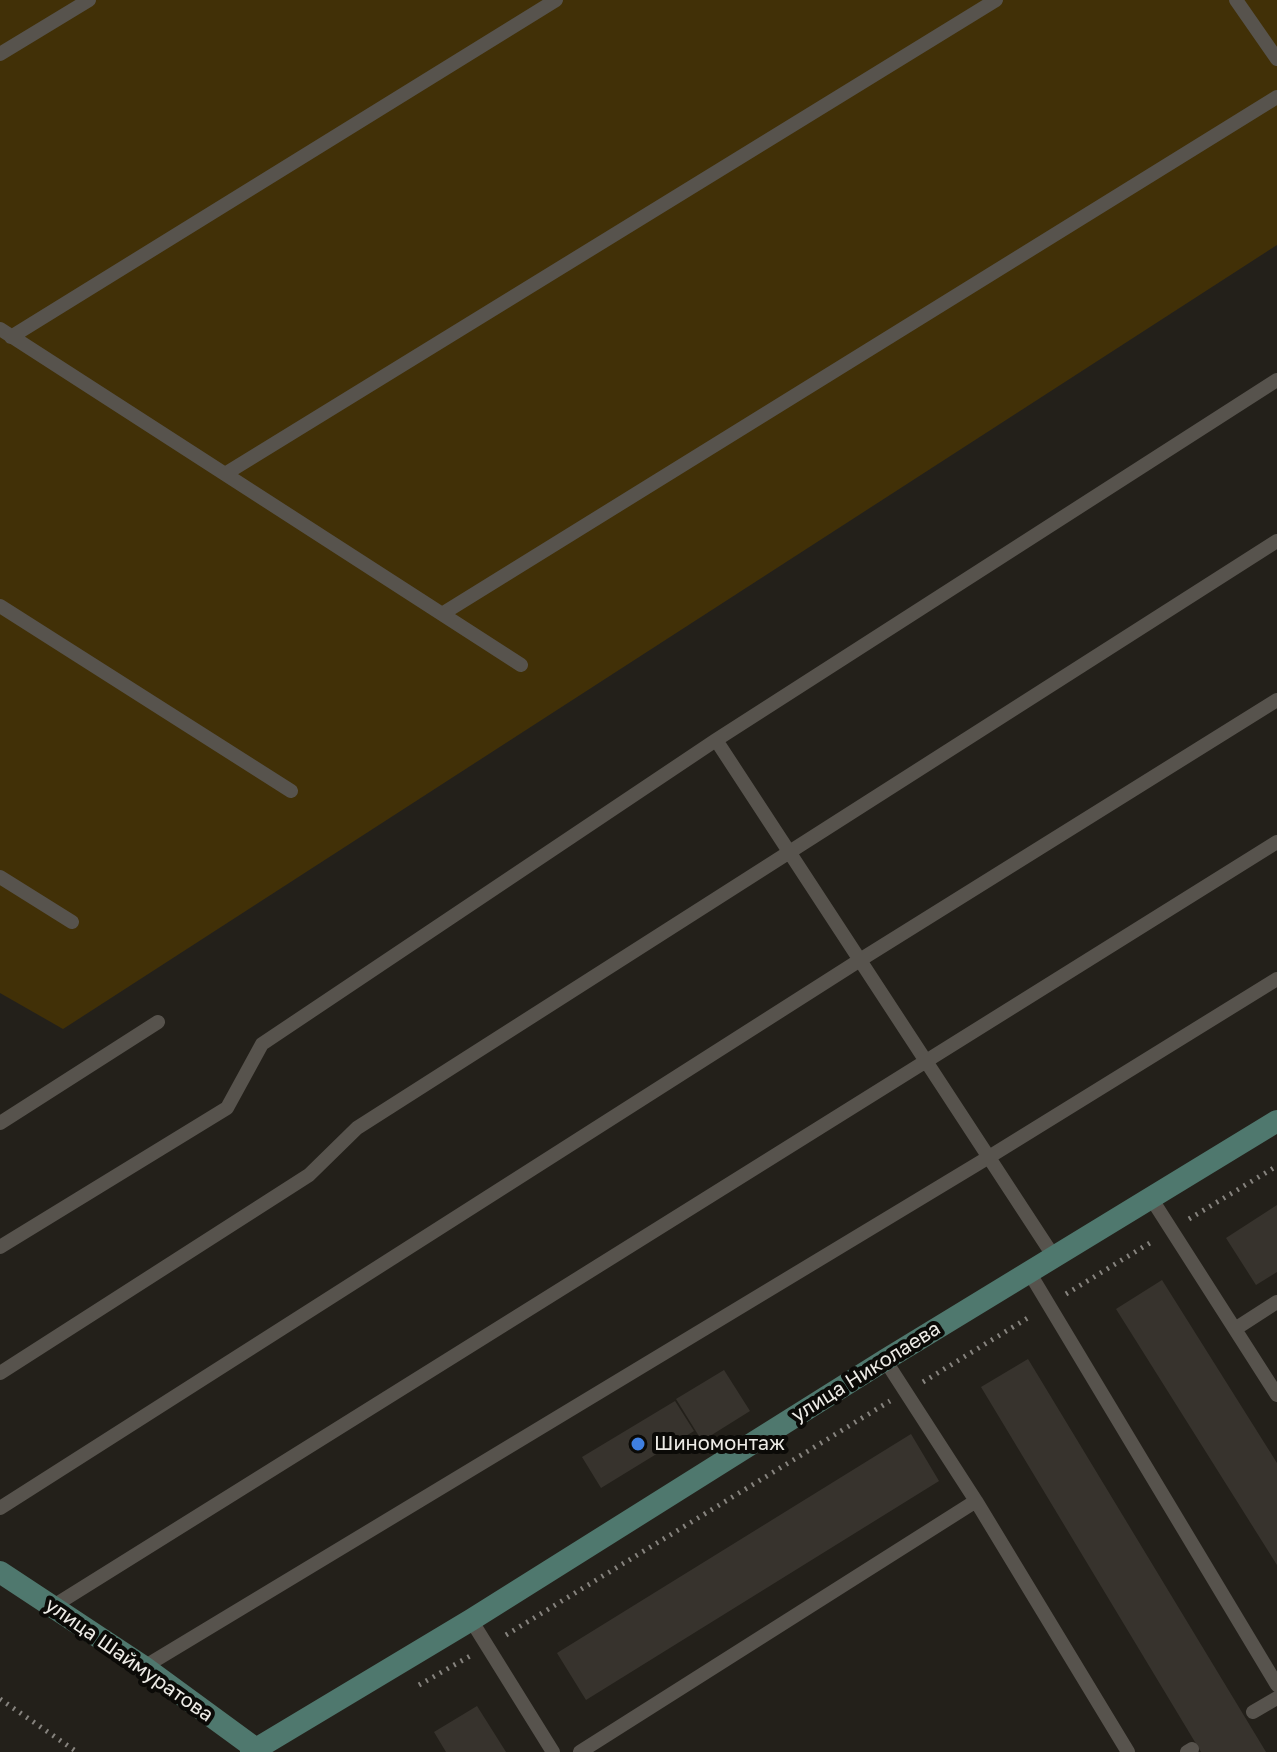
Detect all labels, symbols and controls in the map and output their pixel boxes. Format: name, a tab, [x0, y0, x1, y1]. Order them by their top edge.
street label: улица Николаева	[787, 1316, 945, 1428]
place label: Шиномонтаж	[654, 1432, 785, 1456]
marker: Шиномонтаж	[629, 1435, 647, 1453]
street label: улица Шаймуратова	[40, 1593, 218, 1727]

